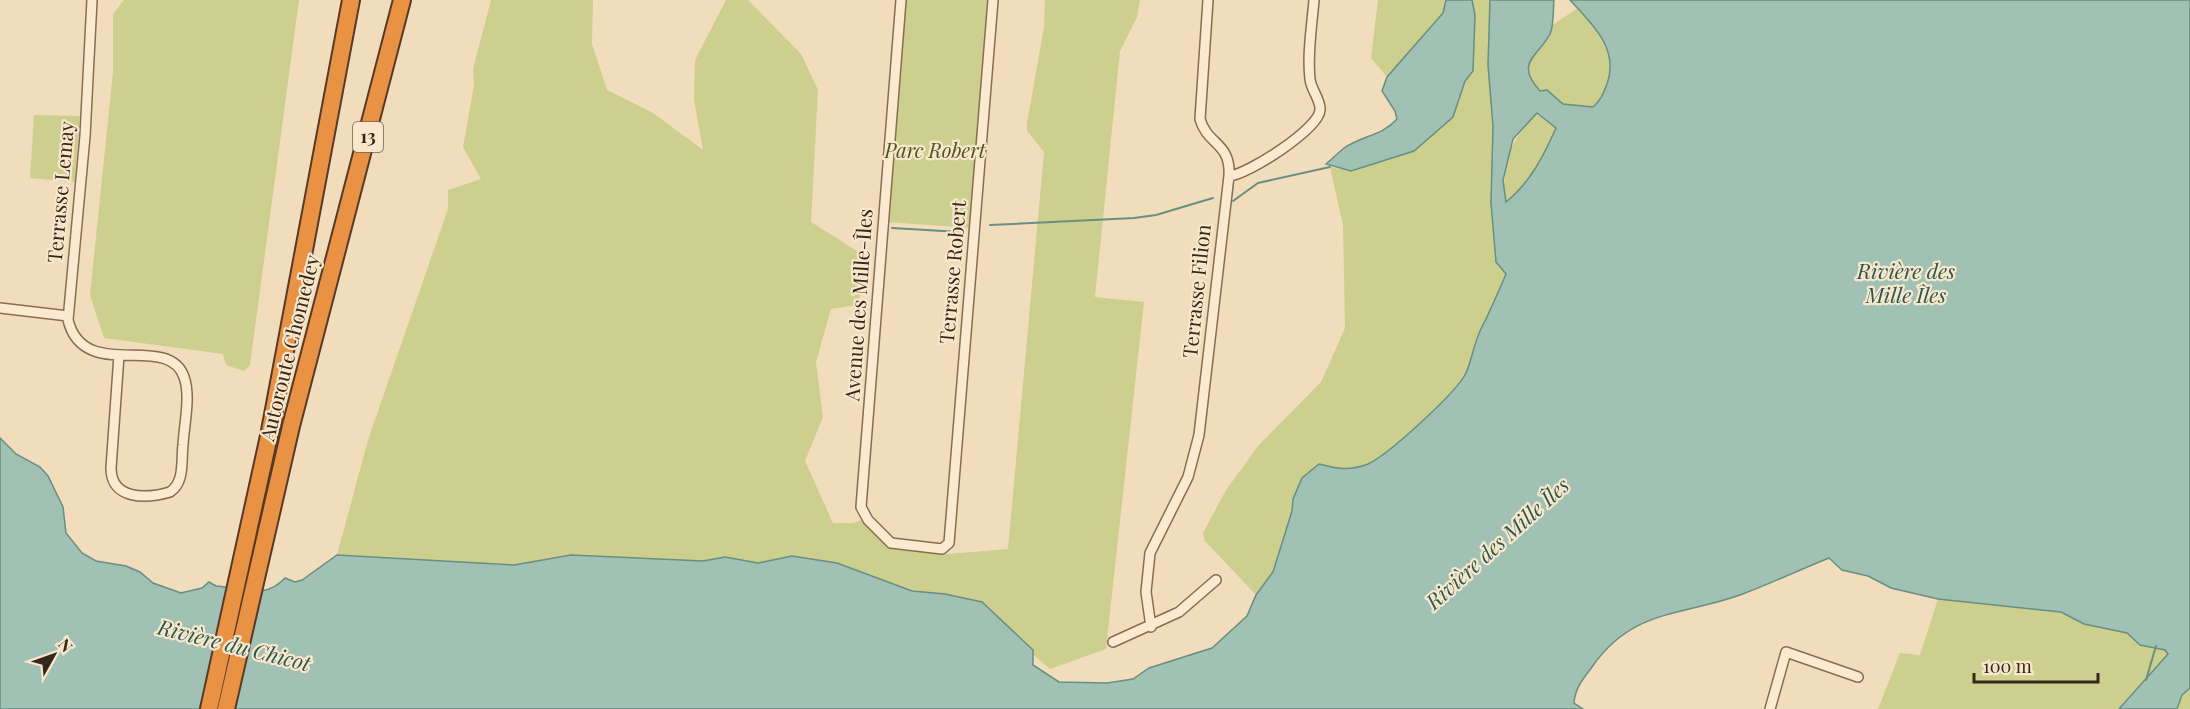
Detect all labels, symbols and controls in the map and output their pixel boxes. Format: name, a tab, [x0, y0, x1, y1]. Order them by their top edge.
street label: Terrasse Lemay	[40, 120, 79, 264]
road number: 13	[353, 122, 383, 152]
park label: Parc Robert	[884, 136, 987, 163]
street label: Terrasse Robert	[932, 198, 971, 345]
street label: Avenue des Mille-Îles	[837, 208, 878, 403]
street label: Terrasse Filion	[1175, 223, 1216, 359]
street label: Autoroute Chomedey	[252, 252, 325, 444]
water label: Rivière des Mille Îles	[1856, 256, 1955, 308]
water label: Rivière des Mille Îles	[1418, 471, 1574, 615]
water label: Rivière du Chicot	[154, 611, 315, 677]
north arrow	[24, 625, 84, 685]
text: N	[54, 634, 78, 657]
scale bar	[1974, 646, 2098, 684]
text: 100 m	[1983, 654, 2032, 678]

